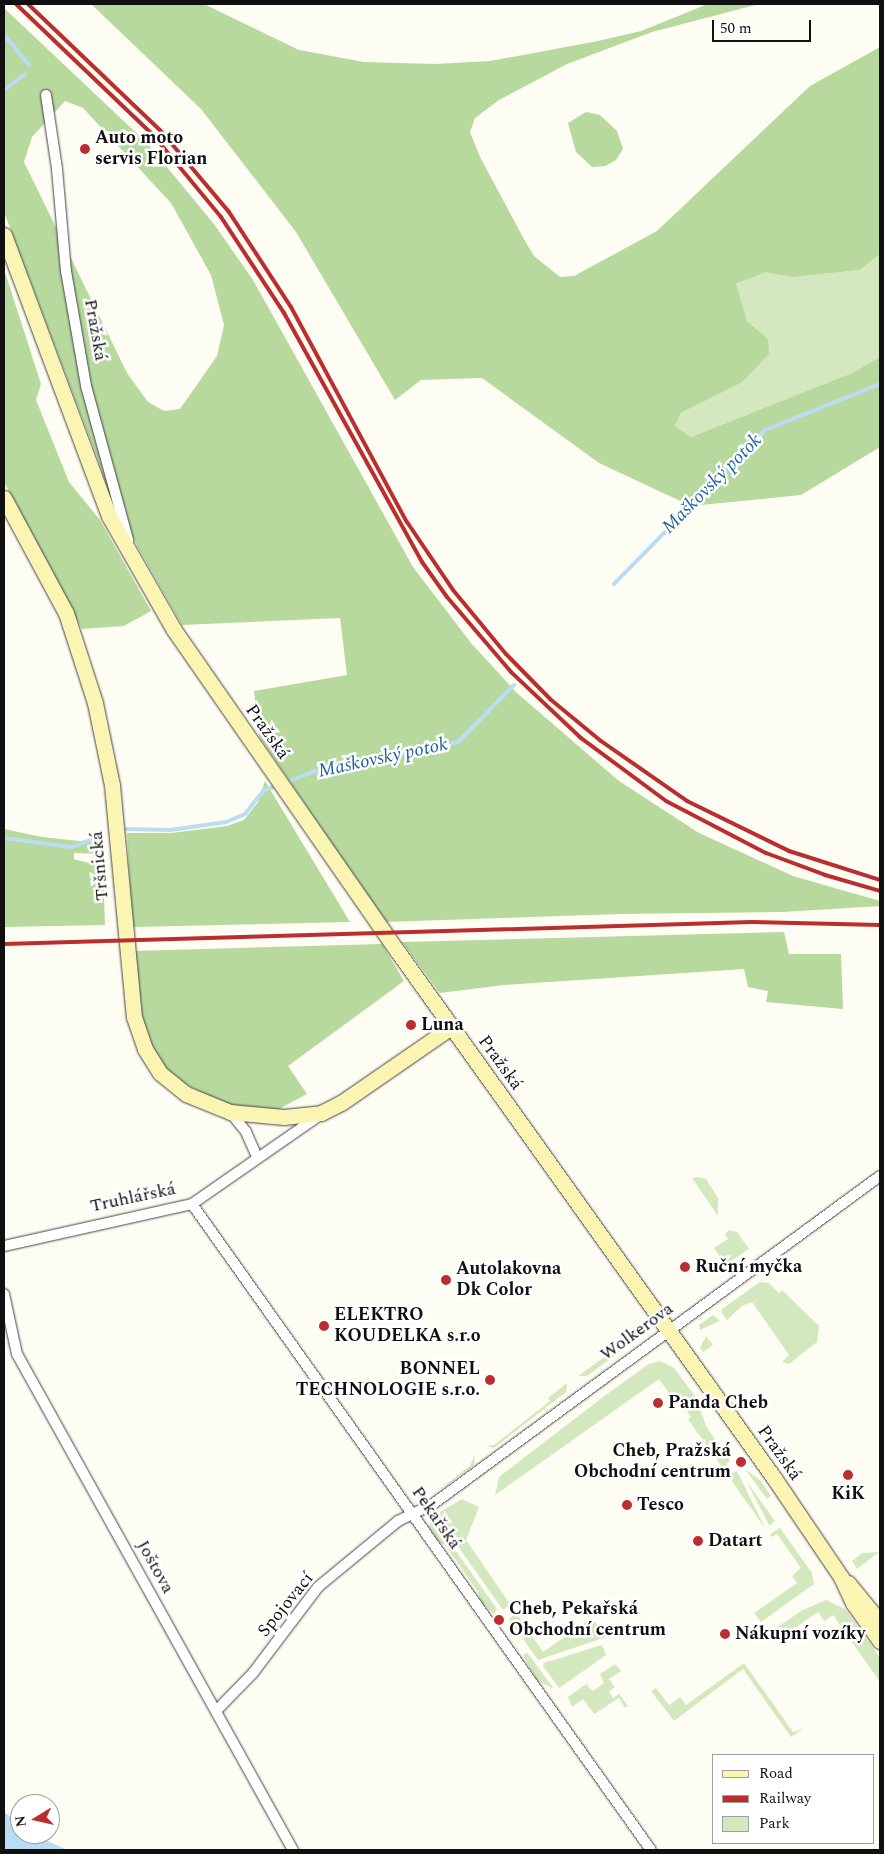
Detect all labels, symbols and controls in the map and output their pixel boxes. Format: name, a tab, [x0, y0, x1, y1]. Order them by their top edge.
scale bar	[714, 10, 813, 42]
text: 50 m	[720, 17, 752, 40]
place label: Auto moto servis Florian	[95, 128, 207, 170]
marker: Auto moto servis Florian	[79, 143, 91, 155]
street label: Pražská	[79, 297, 111, 363]
water label: Maškovský potok	[657, 429, 767, 539]
street label: Pražská	[240, 700, 294, 764]
water label: Maškovský potok	[316, 733, 450, 783]
street label: Tršnická	[86, 830, 114, 902]
place label: Luna	[421, 1014, 464, 1036]
marker: Luna	[405, 1019, 417, 1031]
street label: Pražská	[473, 1031, 527, 1095]
street label: Truhlářská	[88, 1178, 178, 1218]
place label: Ruční myčka	[695, 1256, 802, 1278]
place label: Autolakovna Dk Color	[456, 1259, 561, 1302]
marker: Ruční myčka	[679, 1261, 691, 1273]
marker: Autolakovna Dk Color	[440, 1274, 452, 1286]
street label: Wolkerova	[596, 1298, 678, 1366]
place label: ELEKTRO KOUDELKA s.r.o	[334, 1305, 481, 1348]
marker: ELEKTRO KOUDELKA s.r.o	[318, 1320, 330, 1332]
place label: BONNEL TECHNOLOGIE s.r.o.	[296, 1359, 480, 1402]
marker: BONNEL TECHNOLOGIE s.r.o.	[484, 1374, 496, 1386]
place label: Panda Cheb	[668, 1392, 768, 1414]
marker: Panda Cheb	[652, 1397, 664, 1409]
street label: Pražská	[752, 1421, 806, 1485]
place label: Cheb, Pražská Obchodní centrum	[574, 1441, 731, 1484]
marker: Cheb, Pražská Obchodní centrum	[735, 1456, 747, 1468]
marker: KiK	[842, 1469, 854, 1481]
street label: Pekařská	[407, 1482, 465, 1554]
place label: KiK	[831, 1483, 865, 1505]
place label: Tesco	[637, 1494, 684, 1516]
marker: Tesco	[621, 1499, 633, 1511]
place label: Datart	[708, 1530, 763, 1552]
marker: Datart	[692, 1535, 704, 1547]
street label: Joštova	[132, 1537, 178, 1597]
street label: Spojovací	[253, 1568, 319, 1642]
place label: Cheb, Pekařská Obchodní centrum	[509, 1599, 666, 1642]
marker: Cheb, Pekařská Obchodní centrum	[493, 1614, 505, 1626]
place label: Nákupní vozíky	[735, 1623, 865, 1645]
marker: Nákupní vozíky	[719, 1628, 731, 1640]
legend	[712, 1754, 874, 1844]
text: Road	[759, 1762, 793, 1785]
text: Railway	[759, 1787, 811, 1810]
north arrow	[10, 1794, 60, 1844]
text: Park	[759, 1812, 790, 1835]
text: N	[9, 1814, 32, 1829]

